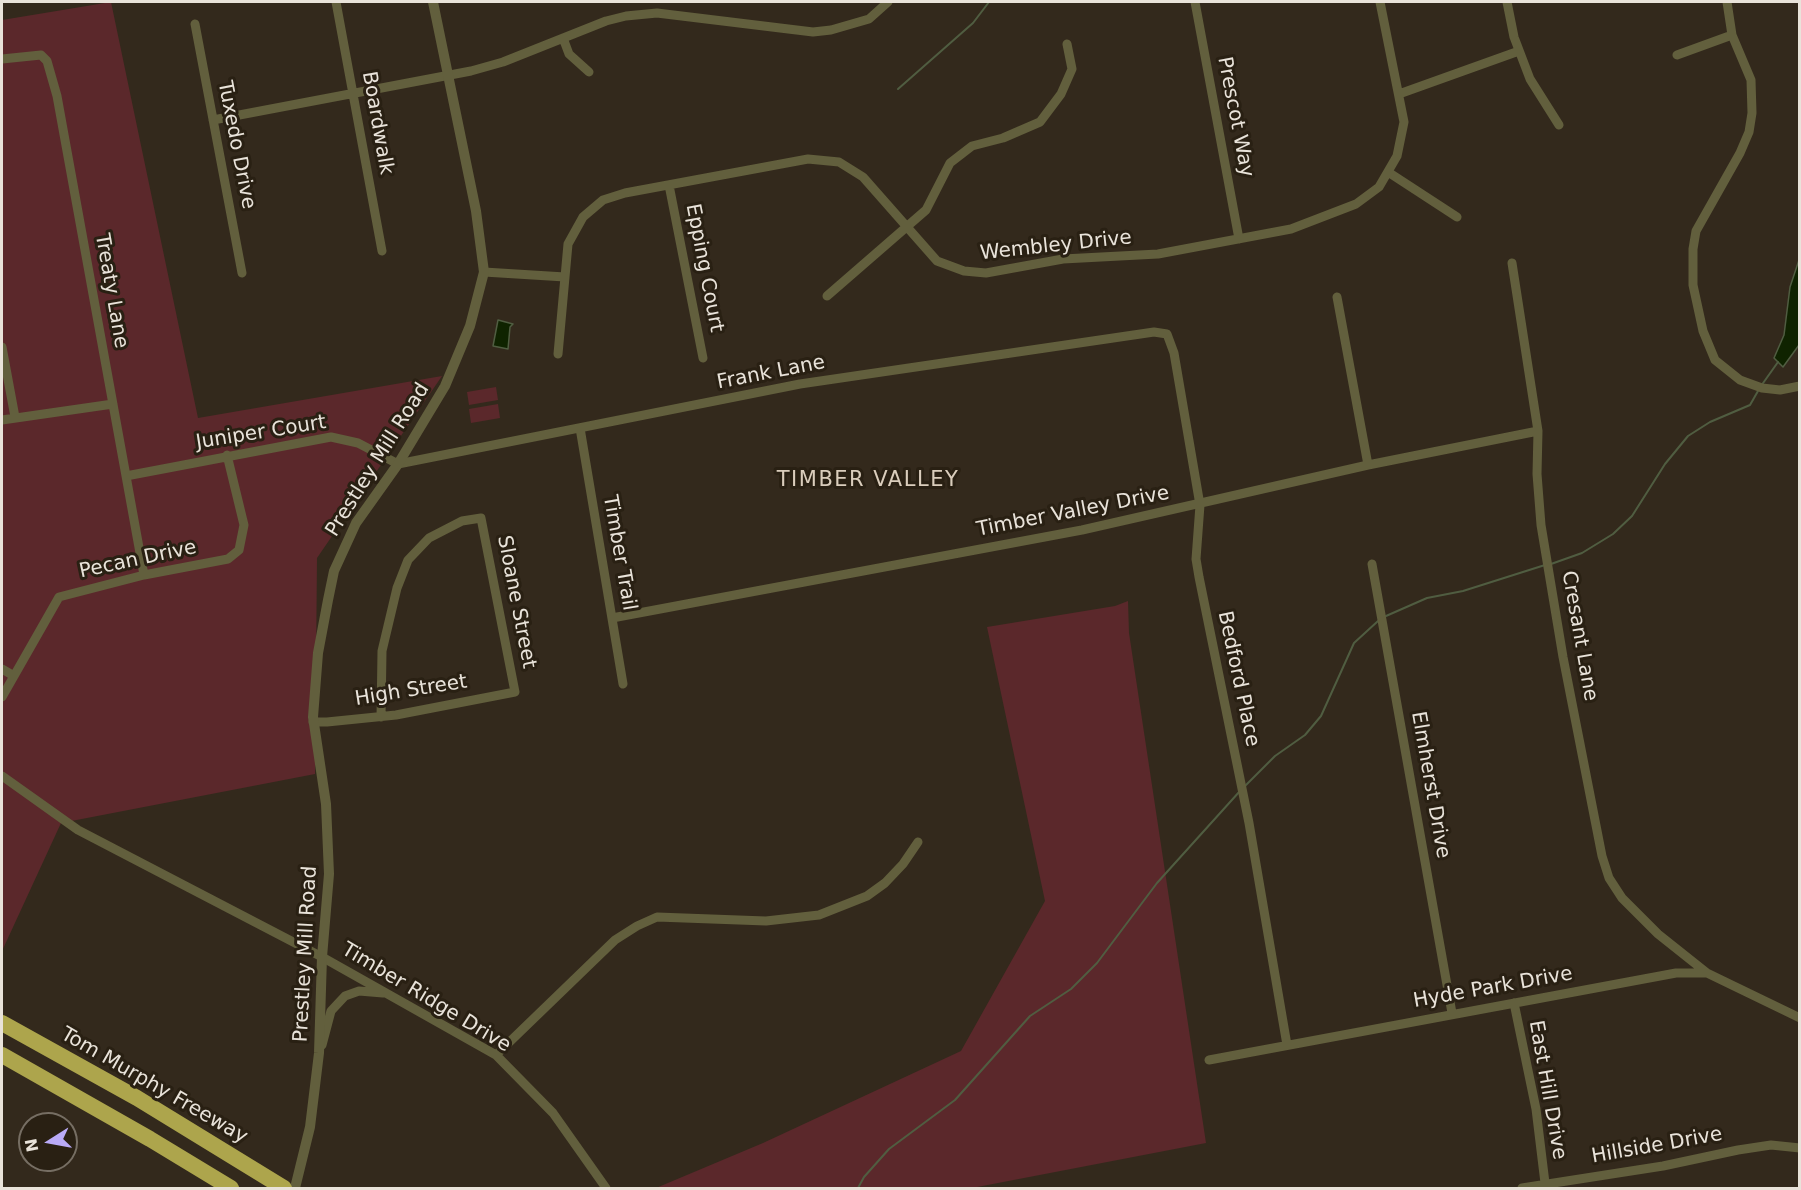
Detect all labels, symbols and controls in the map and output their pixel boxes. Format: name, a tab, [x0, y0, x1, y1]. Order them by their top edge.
street label: Prescot Way	[1212, 55, 1258, 179]
street label: Boardwalk	[356, 69, 398, 177]
street label: Tuxedo Drive	[212, 79, 260, 211]
street label: Epping Court	[680, 202, 728, 334]
street label: Wembley Drive	[979, 226, 1133, 266]
street label: Treaty Lane	[89, 232, 133, 350]
street label: Frank Lane	[715, 351, 827, 395]
street label: Prestley Mill Road	[321, 379, 435, 541]
street label: Juniper Court	[194, 411, 328, 455]
district label: TIMBER VALLEY	[777, 468, 959, 494]
street label: Timber Valley Drive	[975, 482, 1171, 542]
street label: Timber Trail	[597, 493, 641, 613]
street label: Sloane Street	[491, 534, 541, 670]
street label: Pecan Drive	[77, 536, 199, 584]
street label: Cresant Lane	[1556, 569, 1602, 703]
street label: Bedford Place	[1212, 609, 1264, 749]
street label: High Street	[353, 670, 469, 712]
street label: Elmherst Drive	[1405, 710, 1455, 860]
street label: Prestley Mill Road	[289, 865, 323, 1043]
street label: Timber Ridge Drive	[337, 938, 515, 1058]
street label: Hyde Park Drive	[1412, 962, 1574, 1014]
street label: East Hill Drive	[1523, 1019, 1571, 1161]
street label: Tom Murphy Freeway	[56, 1023, 252, 1149]
north arrow	[18, 1112, 78, 1172]
street label: Hillside Drive	[1590, 1123, 1724, 1169]
text: N	[21, 1137, 42, 1154]

